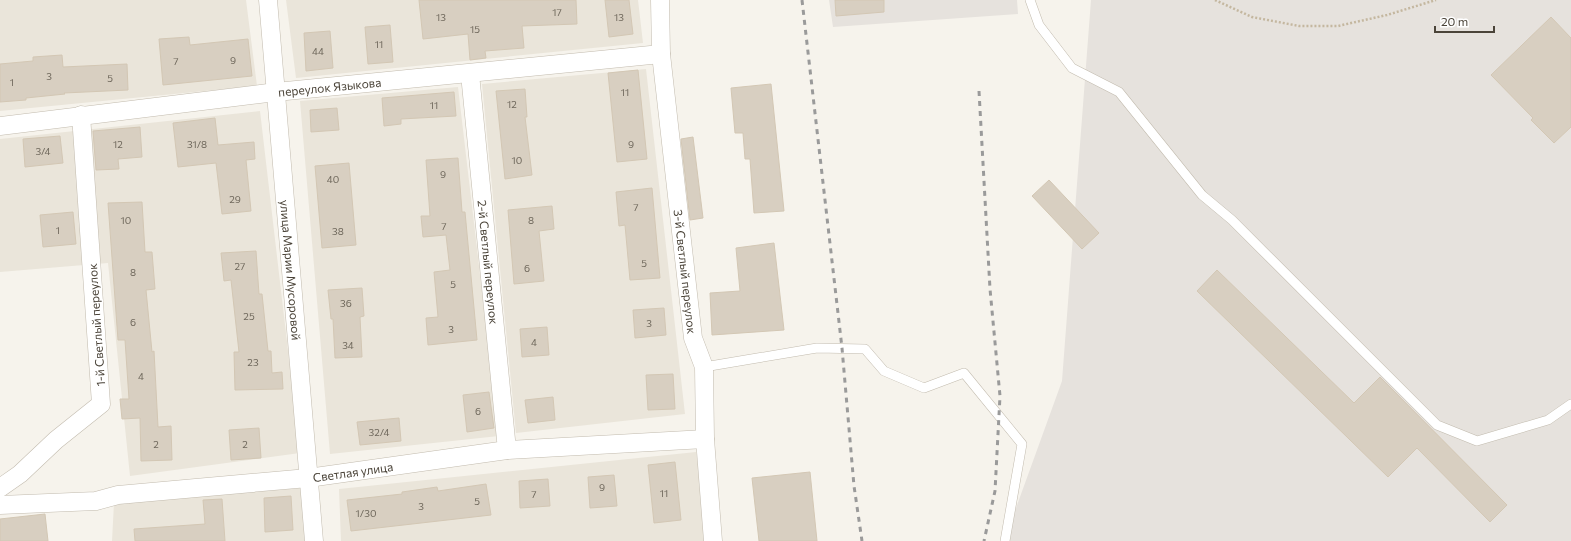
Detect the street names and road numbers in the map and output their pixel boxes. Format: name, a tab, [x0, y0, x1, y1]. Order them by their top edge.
street label: переулок Языкова	[277, 75, 382, 99]
street label: улица Марии Мусоровой	[278, 199, 304, 341]
street label: 2-й Светлый переулок	[475, 199, 502, 325]
street label: 3-й Светлый переулок	[672, 209, 700, 335]
street label: 1-й Светлый переулок	[85, 262, 107, 387]
street label: Светлая улица	[312, 459, 394, 484]

